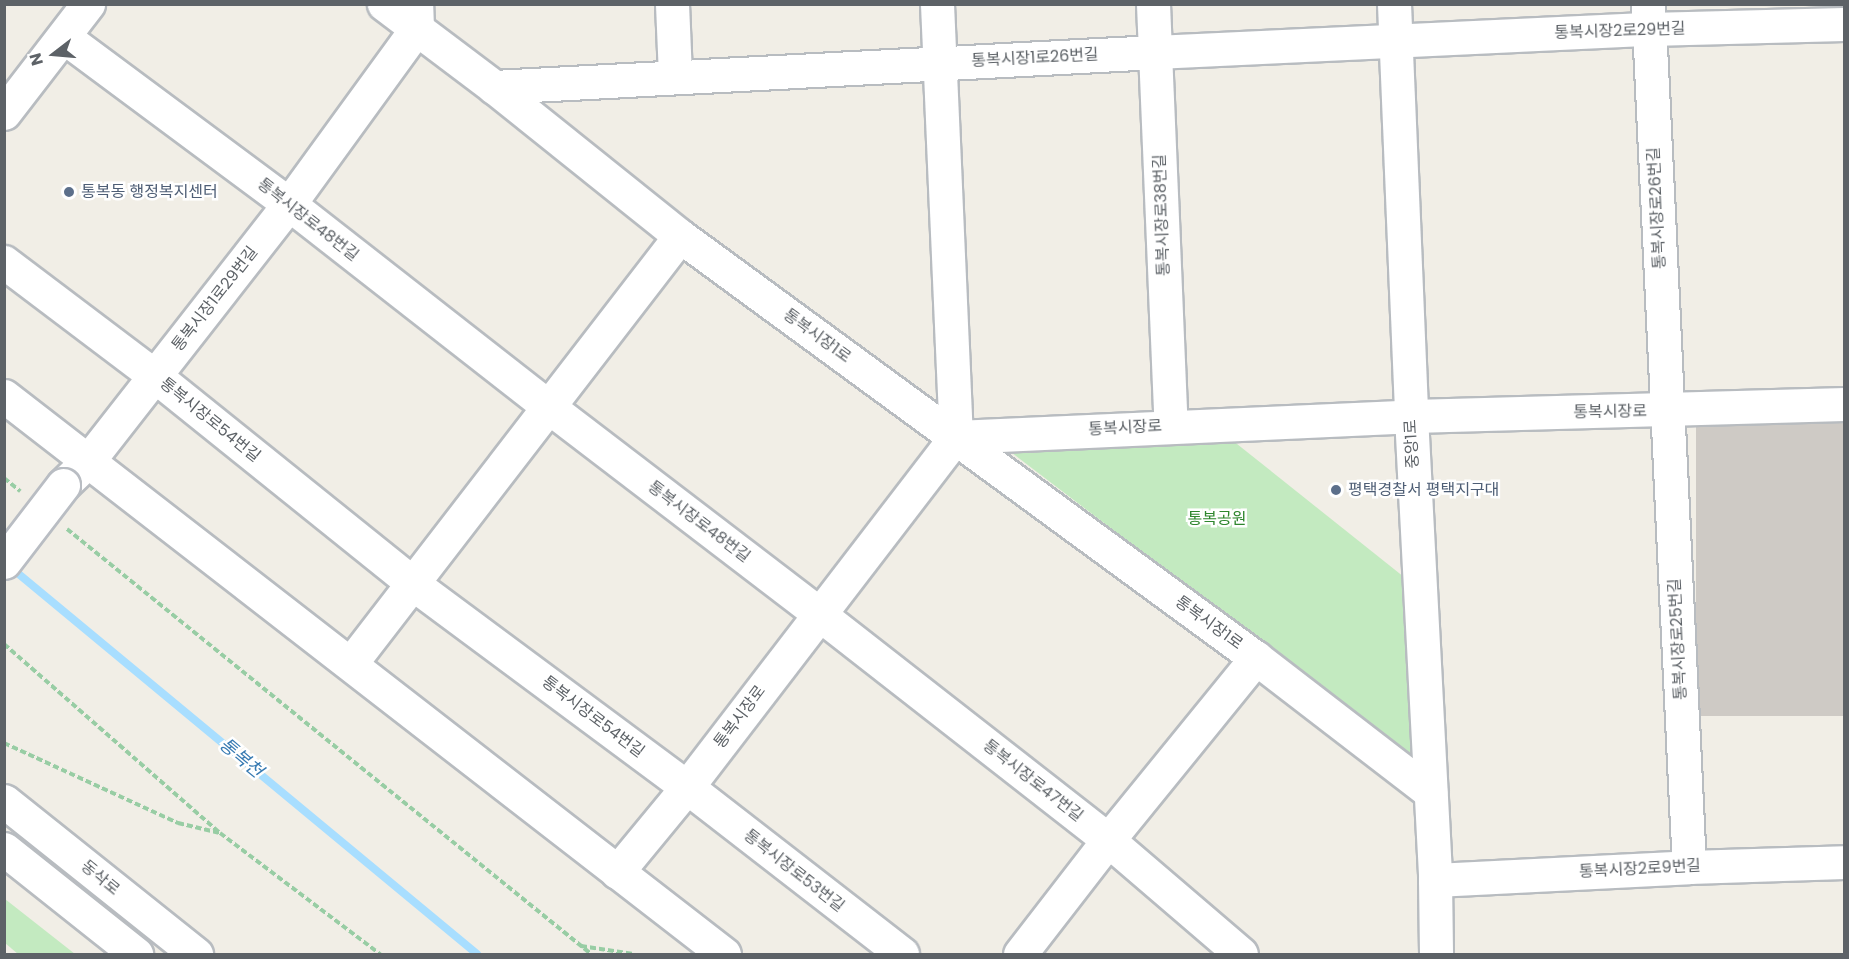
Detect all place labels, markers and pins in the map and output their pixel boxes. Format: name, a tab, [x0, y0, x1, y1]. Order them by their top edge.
place label: 통복동 행정복지센터	[81, 182, 218, 202]
marker: 통복동 행정복지센터	[62, 185, 76, 199]
place label: 평택경찰서 평택지구대	[1348, 480, 1499, 500]
marker: 평택경찰서 평택지구대	[1329, 483, 1343, 497]

